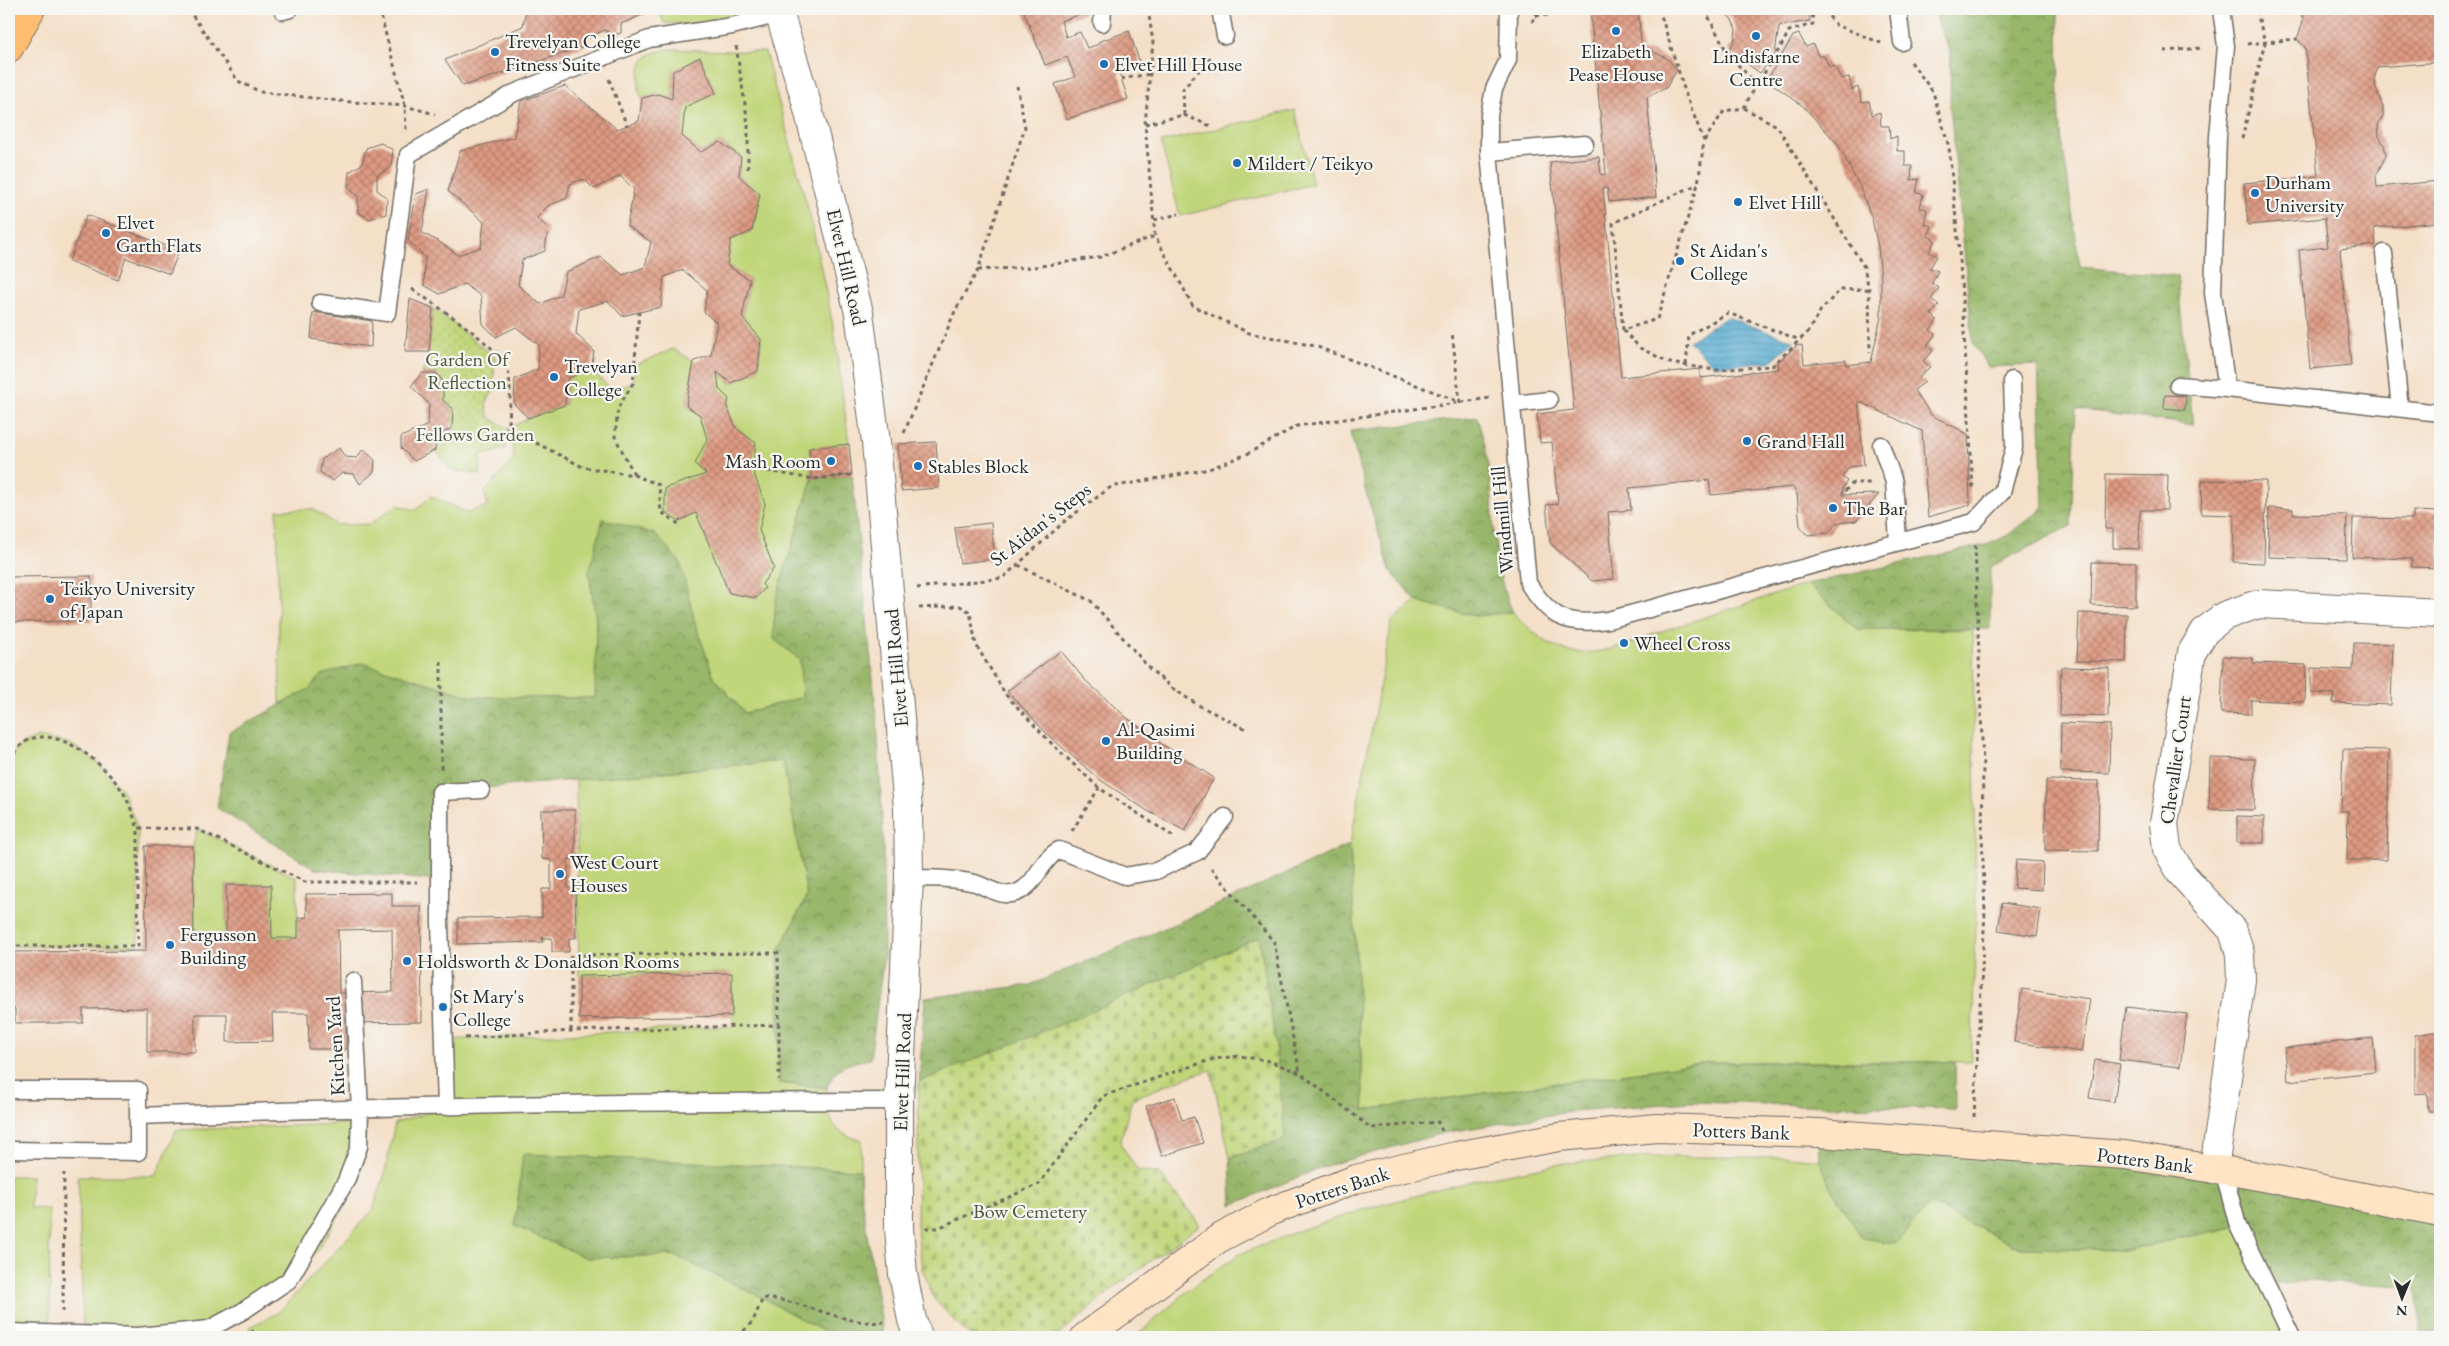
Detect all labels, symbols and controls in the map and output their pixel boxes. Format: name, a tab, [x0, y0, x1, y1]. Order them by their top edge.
marker: Elizabeth Pease House	[1610, 25, 1622, 37]
place label: Trevelyan College Fitness Suite	[505, 28, 641, 77]
marker: Lindisfarne Centre	[1750, 30, 1762, 42]
place label: Elizabeth Pease House	[1569, 38, 1664, 87]
place label: Lindisfarne Centre	[1712, 43, 1800, 92]
marker: Trevelyan College Fitness Suite	[489, 46, 501, 58]
place label: Elvet Hill House	[1114, 51, 1242, 77]
marker: Elvet Hill House	[1098, 58, 1110, 70]
place label: Mildert / Teikyo	[1247, 150, 1373, 176]
marker: Mildert / Teikyo	[1231, 157, 1243, 169]
place label: Durham University	[2265, 169, 2345, 218]
marker: Durham University	[2249, 187, 2261, 199]
place label: Elvet Hill	[1748, 189, 1821, 215]
marker: Elvet Hill	[1732, 196, 1744, 208]
street label: Elvet Hill Road	[821, 206, 873, 329]
place label: Elvet Garth Flats	[116, 209, 202, 258]
marker: Elvet Garth Flats	[100, 227, 112, 239]
place label: St Aidan's College	[1690, 237, 1767, 286]
marker: St Aidan's College	[1674, 255, 1686, 267]
park label: Garden Of Reflection	[425, 346, 511, 395]
place label: Trevelyan College	[564, 353, 638, 402]
marker: Trevelyan College	[548, 371, 560, 383]
park label: Fellows Garden	[416, 421, 535, 447]
place label: Grand Hall	[1757, 428, 1845, 454]
marker: Grand Hall	[1741, 435, 1753, 447]
place label: Mash Room	[725, 448, 821, 474]
place label: Stables Block	[928, 453, 1029, 479]
marker: Mash Room	[825, 455, 837, 467]
marker: Stables Block	[912, 460, 924, 472]
street label: Windmill Hill	[1484, 465, 1520, 575]
street label: St Aidan's Steps	[984, 476, 1096, 572]
place label: The Bar	[1843, 495, 1905, 521]
marker: The Bar	[1827, 502, 1839, 514]
place label: Teikyo University of Japan	[60, 575, 195, 624]
marker: Teikyo University of Japan	[44, 593, 56, 605]
street label: Elvet Hill Road	[878, 607, 914, 728]
place label: Wheel Cross	[1634, 630, 1731, 656]
marker: Wheel Cross	[1618, 637, 1630, 649]
street label: Chevallier Court	[2153, 693, 2197, 826]
place label: Al-Qasimi Building	[1115, 716, 1195, 765]
marker: Al-Qasimi Building	[1100, 735, 1112, 747]
place label: West Court Houses	[570, 849, 659, 898]
marker: West Court Houses	[554, 868, 566, 880]
place label: Fergusson Building	[180, 921, 257, 970]
marker: Fergusson Building	[164, 939, 176, 951]
place label: Holdsworth & Donaldson Rooms	[417, 948, 679, 974]
marker: Holdsworth & Donaldson Rooms	[401, 955, 413, 967]
place label: St Mary's College	[453, 983, 524, 1032]
street label: Kitchen Yard	[319, 995, 351, 1097]
marker: St Mary's College	[437, 1001, 449, 1013]
street label: Elvet Hill Road	[887, 1011, 917, 1132]
street label: Potters Bank	[1692, 1116, 1791, 1146]
street label: Potters Bank	[2095, 1141, 2195, 1179]
street label: Potters Bank	[1292, 1159, 1393, 1214]
park label: Bow Cemetery	[973, 1198, 1087, 1224]
north arrow	[2376, 1274, 2426, 1324]
text: N	[2395, 1302, 2408, 1320]

